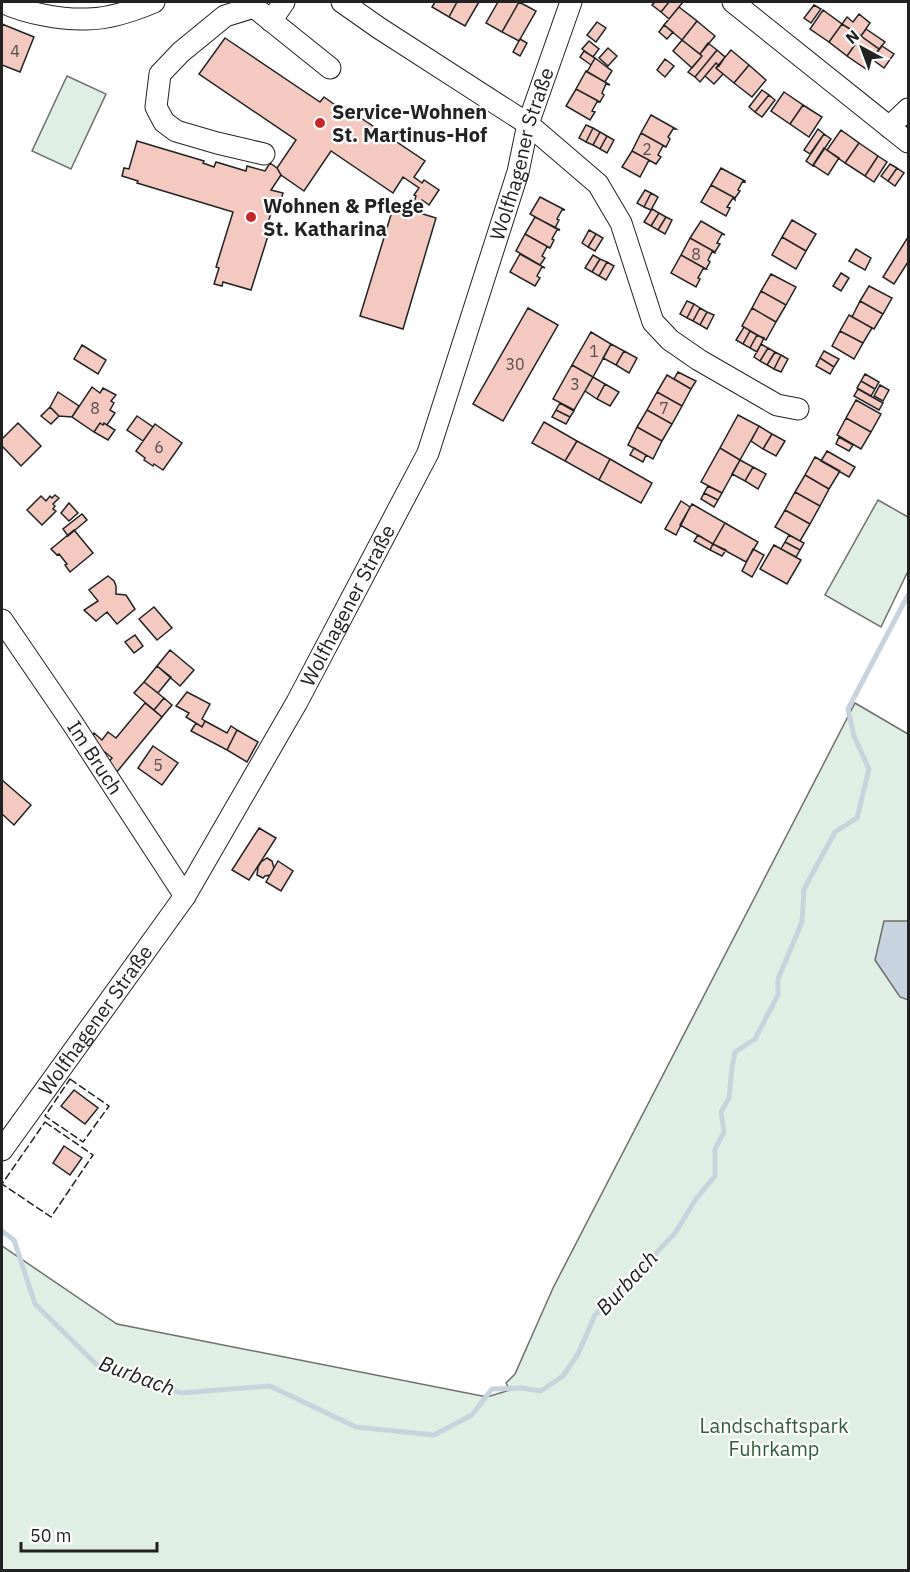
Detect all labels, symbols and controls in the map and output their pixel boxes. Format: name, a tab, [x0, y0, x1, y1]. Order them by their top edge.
north arrow	[832, 18, 892, 78]
text: N	[841, 25, 863, 48]
house number: 4	[10, 41, 20, 61]
street label: Wolfhagener Straße	[483, 64, 560, 244]
place label: Service-Wohnen St. Martinus-Hof	[332, 98, 487, 148]
marker: Service-Wohnen St. Martinus-Hof	[313, 116, 327, 130]
house number: 2	[642, 139, 652, 159]
place label: Wohnen & Pflege St. Katharina	[263, 192, 424, 242]
marker: Wohnen & Pflege St. Katharina	[244, 210, 258, 224]
house number: 8	[691, 244, 701, 264]
house number: 1	[589, 341, 599, 361]
house number: 30	[505, 354, 525, 374]
house number: 3	[570, 374, 580, 394]
house number: 8	[90, 398, 100, 418]
house number: 7	[659, 398, 669, 418]
house number: 6	[154, 437, 164, 457]
street label: Wolfhagener Straße	[294, 520, 401, 691]
street label: Im Bruch	[61, 715, 129, 800]
house number: 5	[153, 755, 163, 775]
street label: Wolfhagener Straße	[32, 939, 158, 1100]
water label: Burbach	[589, 1244, 663, 1321]
water label: Burbach	[95, 1348, 179, 1402]
park label: Landschaftspark Fuhrkamp	[700, 1412, 849, 1462]
scale bar	[21, 1515, 158, 1553]
text: 50 m	[30, 1524, 72, 1547]

